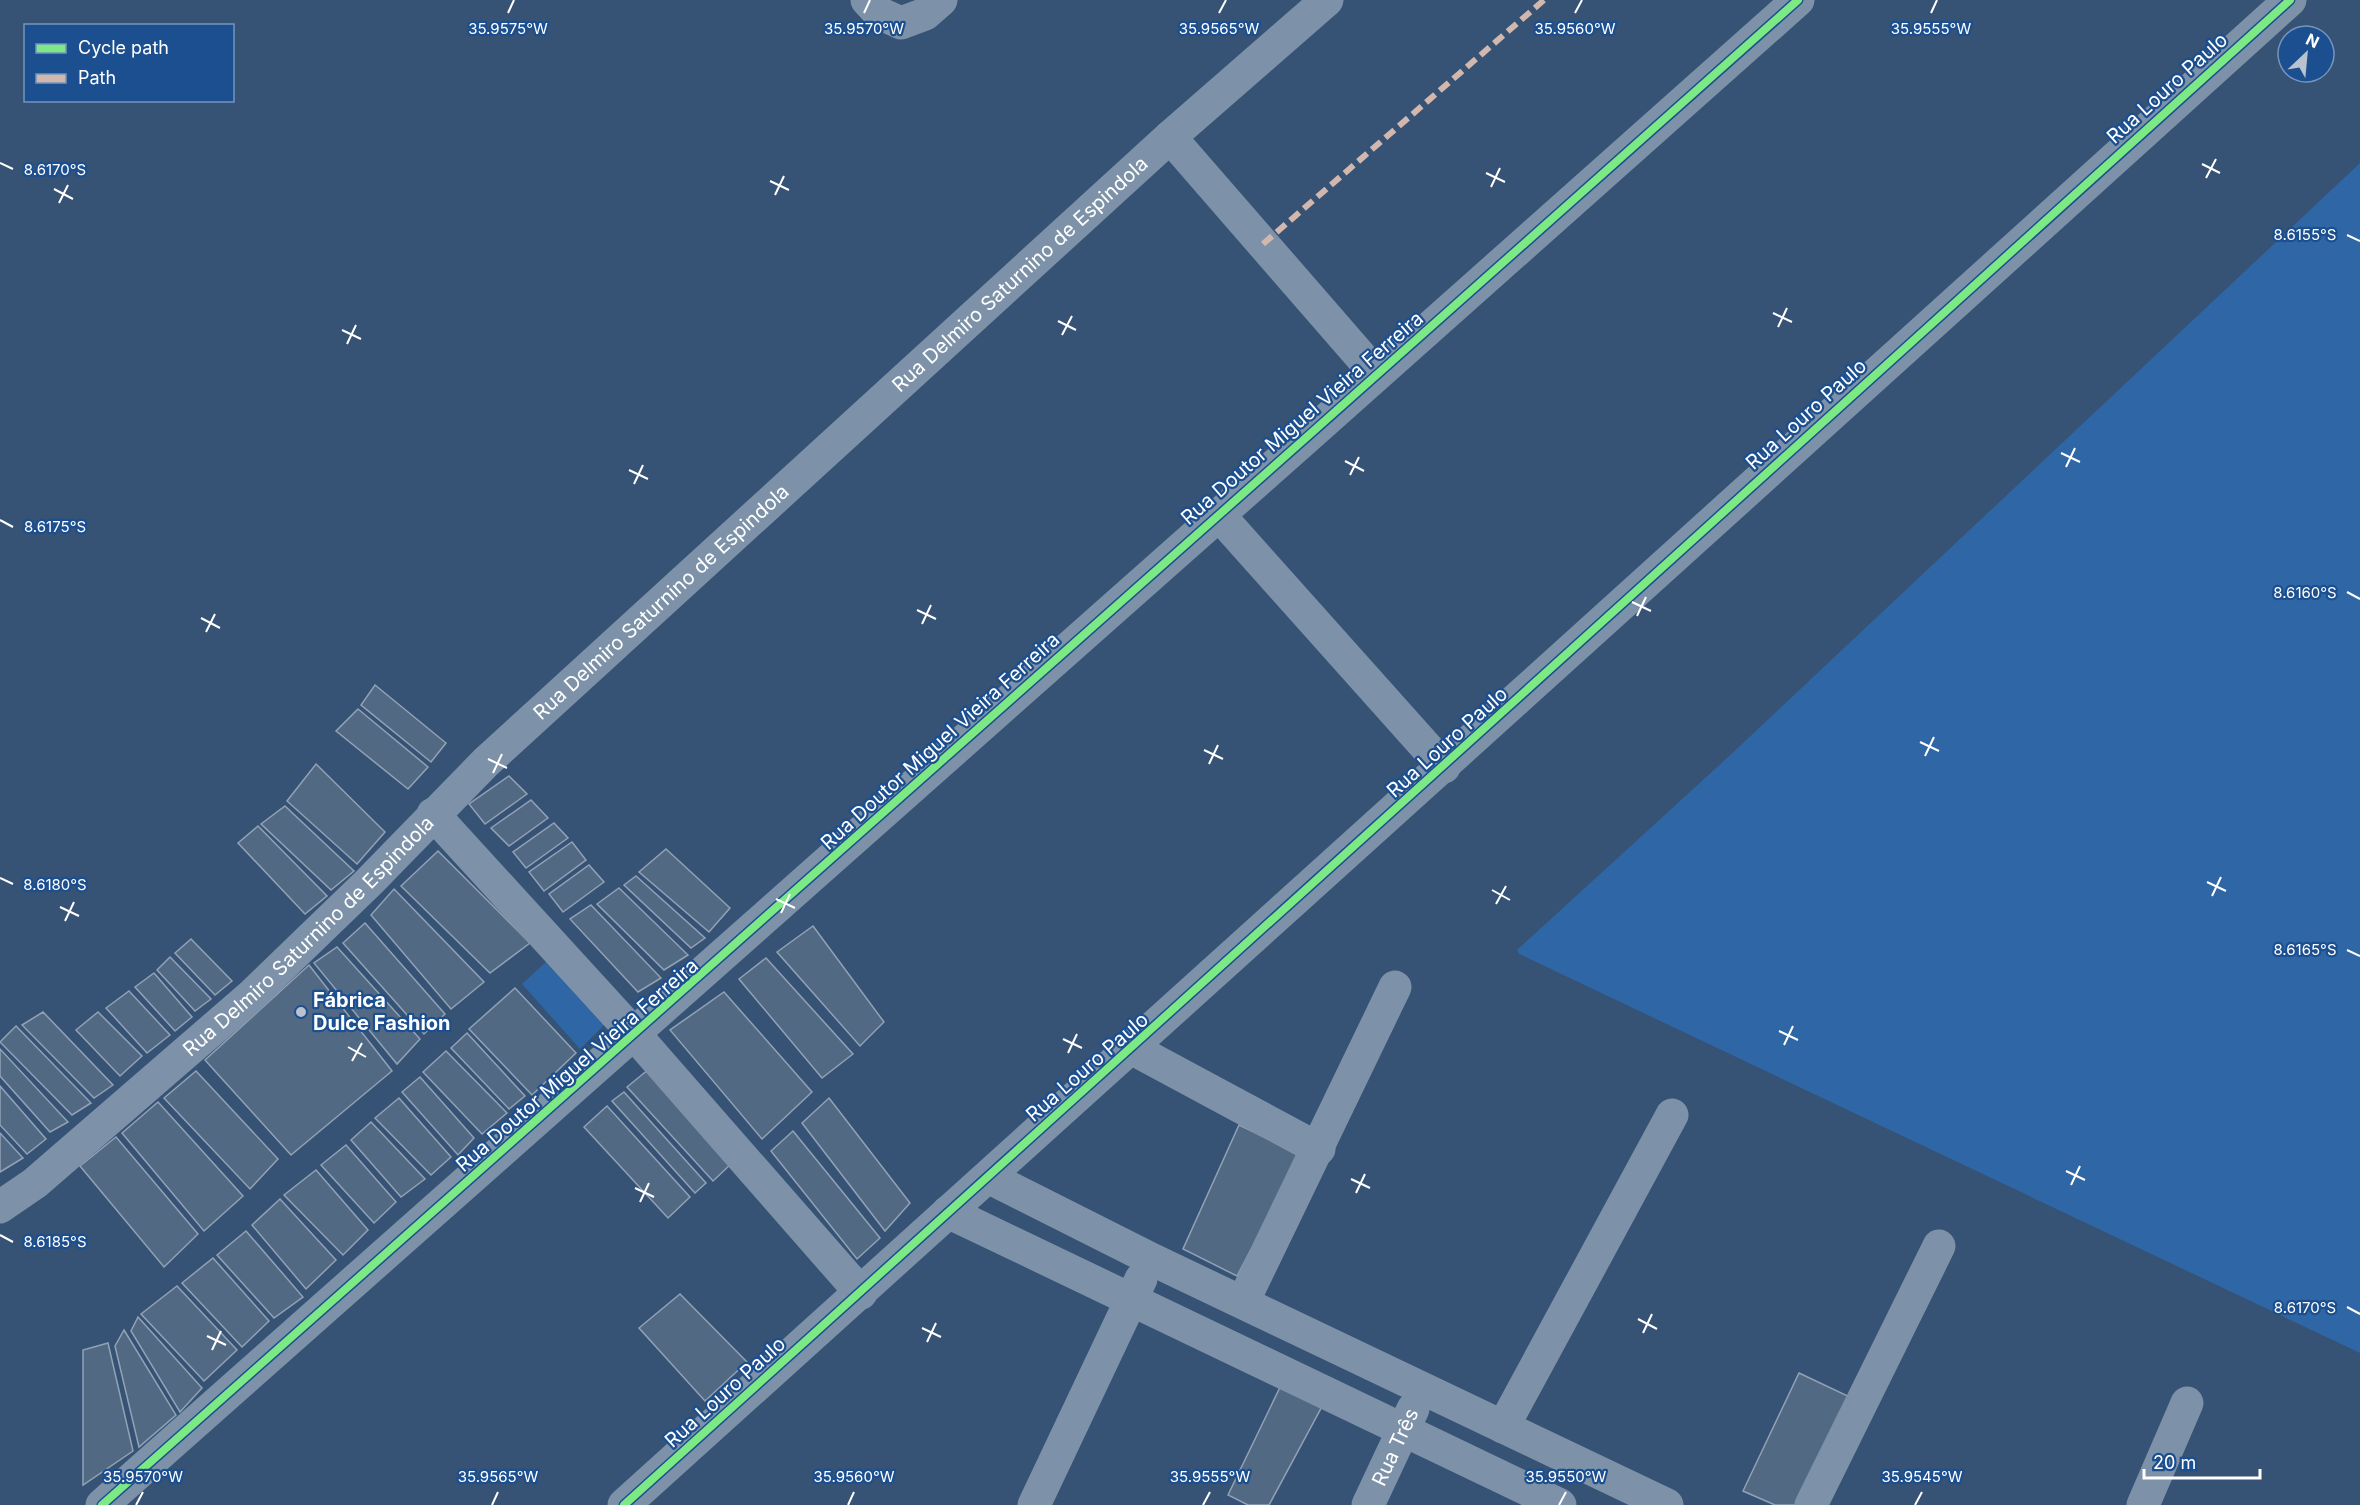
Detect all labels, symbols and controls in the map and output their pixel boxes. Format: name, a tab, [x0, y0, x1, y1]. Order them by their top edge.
text: 35.9575°W	[468, 19, 548, 38]
text: 35.9570°W	[824, 19, 904, 38]
text: 35.9565°W	[1179, 19, 1260, 38]
text: 35.9560°W	[1535, 19, 1616, 38]
text: 35.9555°W	[1891, 19, 1971, 38]
legend	[24, 24, 234, 102]
north arrow	[2276, 24, 2336, 84]
street label: Rua Louro Paulo	[2102, 28, 2232, 148]
text: N	[2303, 29, 2322, 52]
text: Cycle path	[78, 37, 169, 58]
text: Path	[78, 67, 116, 88]
street label: Rua Delmiro Saturnino de Espindola	[887, 151, 1153, 397]
text: 8.6170°S	[24, 160, 86, 179]
text: 8.6155°S	[2274, 225, 2336, 244]
street label: Rua Doutor Miguel Vieira Ferreira	[1176, 306, 1428, 530]
street label: Rua Louro Paulo	[1741, 354, 1871, 474]
street label: Rua Delmiro Saturnino de Espindola	[528, 479, 794, 725]
text: 8.6175°S	[24, 517, 86, 536]
text: 8.6160°S	[2273, 583, 2337, 602]
street label: Rua Doutor Miguel Vieira Ferreira	[816, 627, 1064, 855]
street label: Rua Louro Paulo	[1382, 682, 1512, 802]
street label: Rua Delmiro Saturnino de Espindola	[178, 811, 439, 1061]
text: 8.6180°S	[23, 875, 87, 894]
text: 8.6165°S	[2273, 940, 2337, 959]
street label: Rua Doutor Miguel Vieira Ferreira	[451, 953, 703, 1177]
place label: Fábrica Dulce Fashion	[313, 988, 451, 1035]
marker: Fábrica Dulce Fashion	[294, 1005, 308, 1019]
street label: Rua Louro Paulo	[1021, 1007, 1153, 1127]
text: 8.6185°S	[23, 1232, 87, 1251]
text: 8.6170°S	[2274, 1298, 2336, 1317]
street label: Rua Louro Paulo	[660, 1332, 790, 1452]
street label: Rua Três	[1367, 1404, 1424, 1490]
scale bar	[2144, 1442, 2260, 1480]
text: 20 m	[2153, 1452, 2196, 1473]
text: 35.9570°W	[103, 1467, 183, 1486]
text: 35.9565°W	[458, 1467, 539, 1486]
text: 35.9560°W	[814, 1467, 895, 1486]
text: 35.9555°W	[1170, 1467, 1250, 1486]
text: 35.9550°W	[1526, 1467, 1607, 1486]
text: 35.9545°W	[1881, 1467, 1963, 1486]

